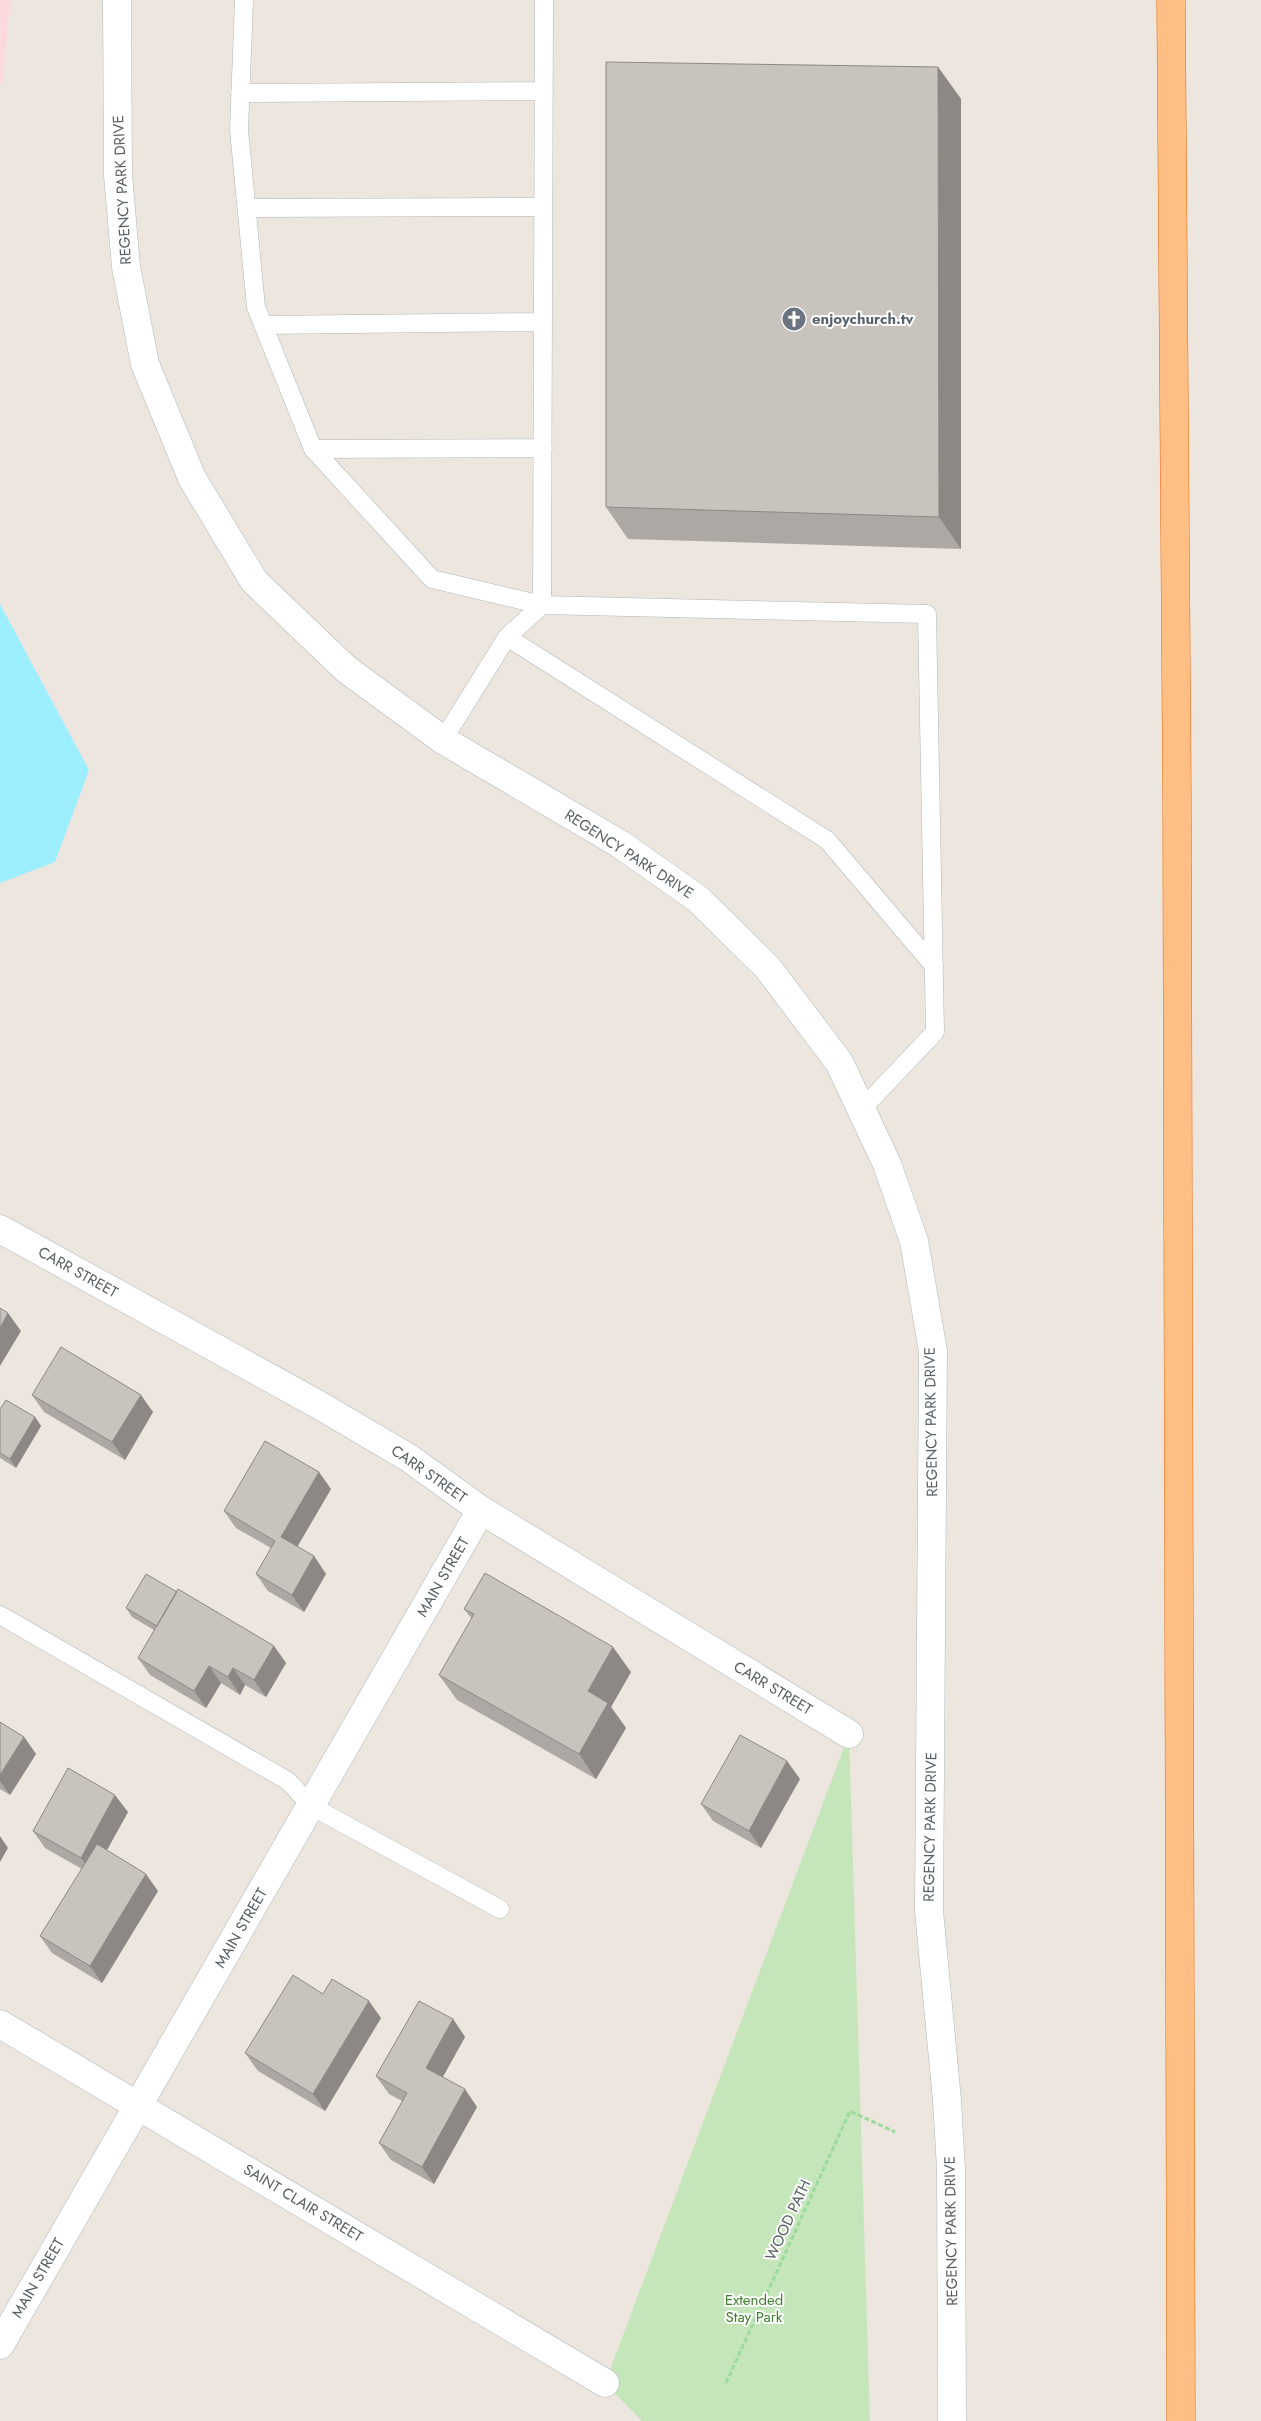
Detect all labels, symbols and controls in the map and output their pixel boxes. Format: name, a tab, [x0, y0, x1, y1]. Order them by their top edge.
street label: REGENCY PARK DRIVE	[107, 115, 137, 265]
church icon: enjoychurch.tv	[781, 306, 807, 332]
place label: enjoychurch.tv	[812, 308, 914, 330]
street label: REGENCY PARK DRIVE	[560, 804, 698, 904]
street label: CARR STREET	[34, 1241, 122, 1303]
street label: REGENCY PARK DRIVE	[919, 1347, 943, 1497]
street label: CARR STREET	[387, 1440, 472, 1508]
street label: MAIN STREET	[411, 1533, 475, 1621]
street label: CARR STREET	[729, 1656, 817, 1720]
street label: REGENCY PARK DRIVE	[918, 1752, 942, 1902]
street label: MAIN STREET	[209, 1884, 273, 1972]
street label: REGENCY PARK DRIVE	[939, 2156, 963, 2306]
street label: SAINT CLAIR STREET	[239, 2159, 367, 2247]
street label: WOOD PATH	[760, 2176, 816, 2264]
street label: MAIN STREET	[6, 2234, 70, 2322]
park label: Extended Stay Park	[725, 2289, 783, 2328]

